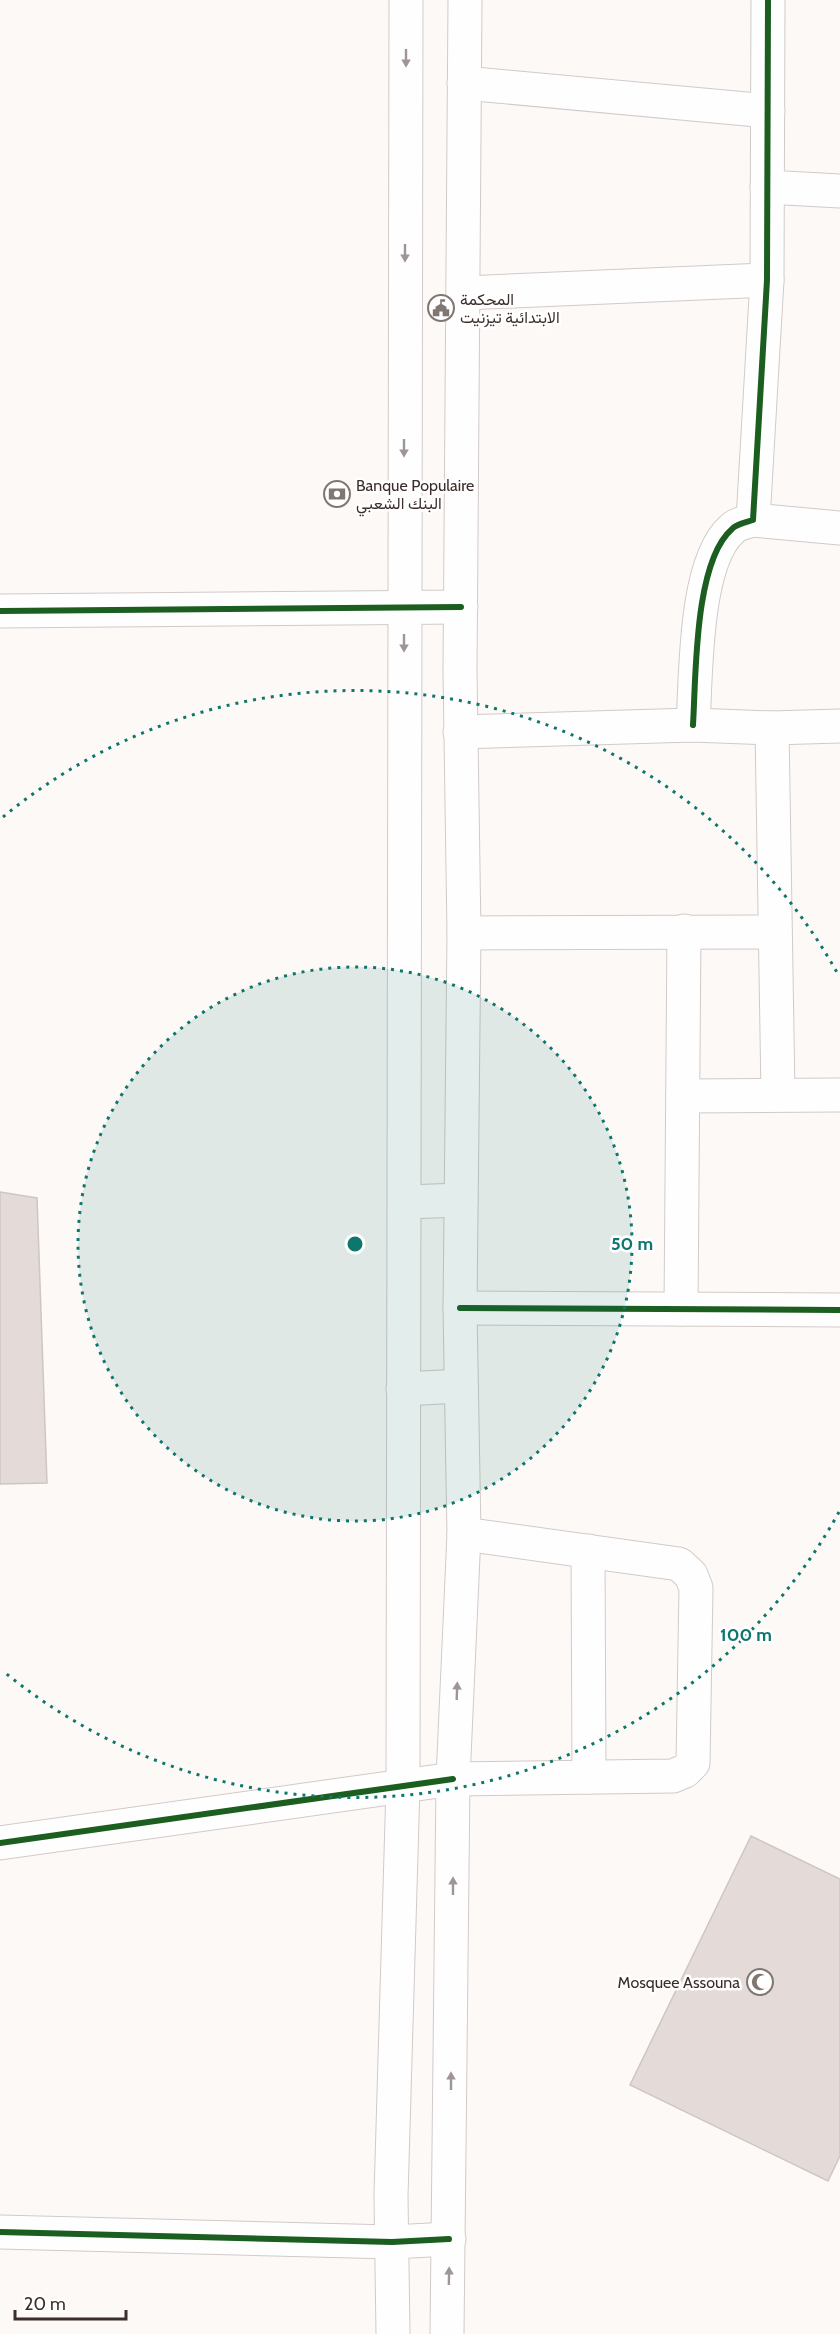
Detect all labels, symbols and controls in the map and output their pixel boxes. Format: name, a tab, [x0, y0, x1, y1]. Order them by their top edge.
one-way arrow	[401, 49, 411, 68]
one-way arrow	[400, 244, 410, 263]
place label: المحكمة الابتدائية تيزنيت	[460, 290, 560, 328]
public building icon: المحكمة الابتدائية تيزنيت	[426, 293, 456, 323]
one-way arrow	[399, 439, 409, 458]
place label: Banque Populaire البنك الشعبي	[356, 476, 474, 517]
bank icon: Banque Populaire البنك الشعبي	[322, 479, 352, 509]
one-way arrow	[399, 634, 409, 653]
text: 50 m	[611, 1233, 653, 1255]
centre of rings	[345, 1234, 365, 1254]
text: 100 m	[720, 1624, 772, 1646]
one-way arrow	[453, 1681, 462, 1700]
one-way arrow	[448, 1876, 457, 1895]
mosque icon: Mosquee Assouna	[745, 1967, 775, 1997]
place label: Mosquee Assouna	[618, 1973, 740, 1992]
one-way arrow	[446, 2071, 456, 2090]
one-way arrow	[444, 2266, 453, 2285]
scale bar	[15, 2283, 126, 2321]
text: 20 m	[24, 2293, 66, 2315]

